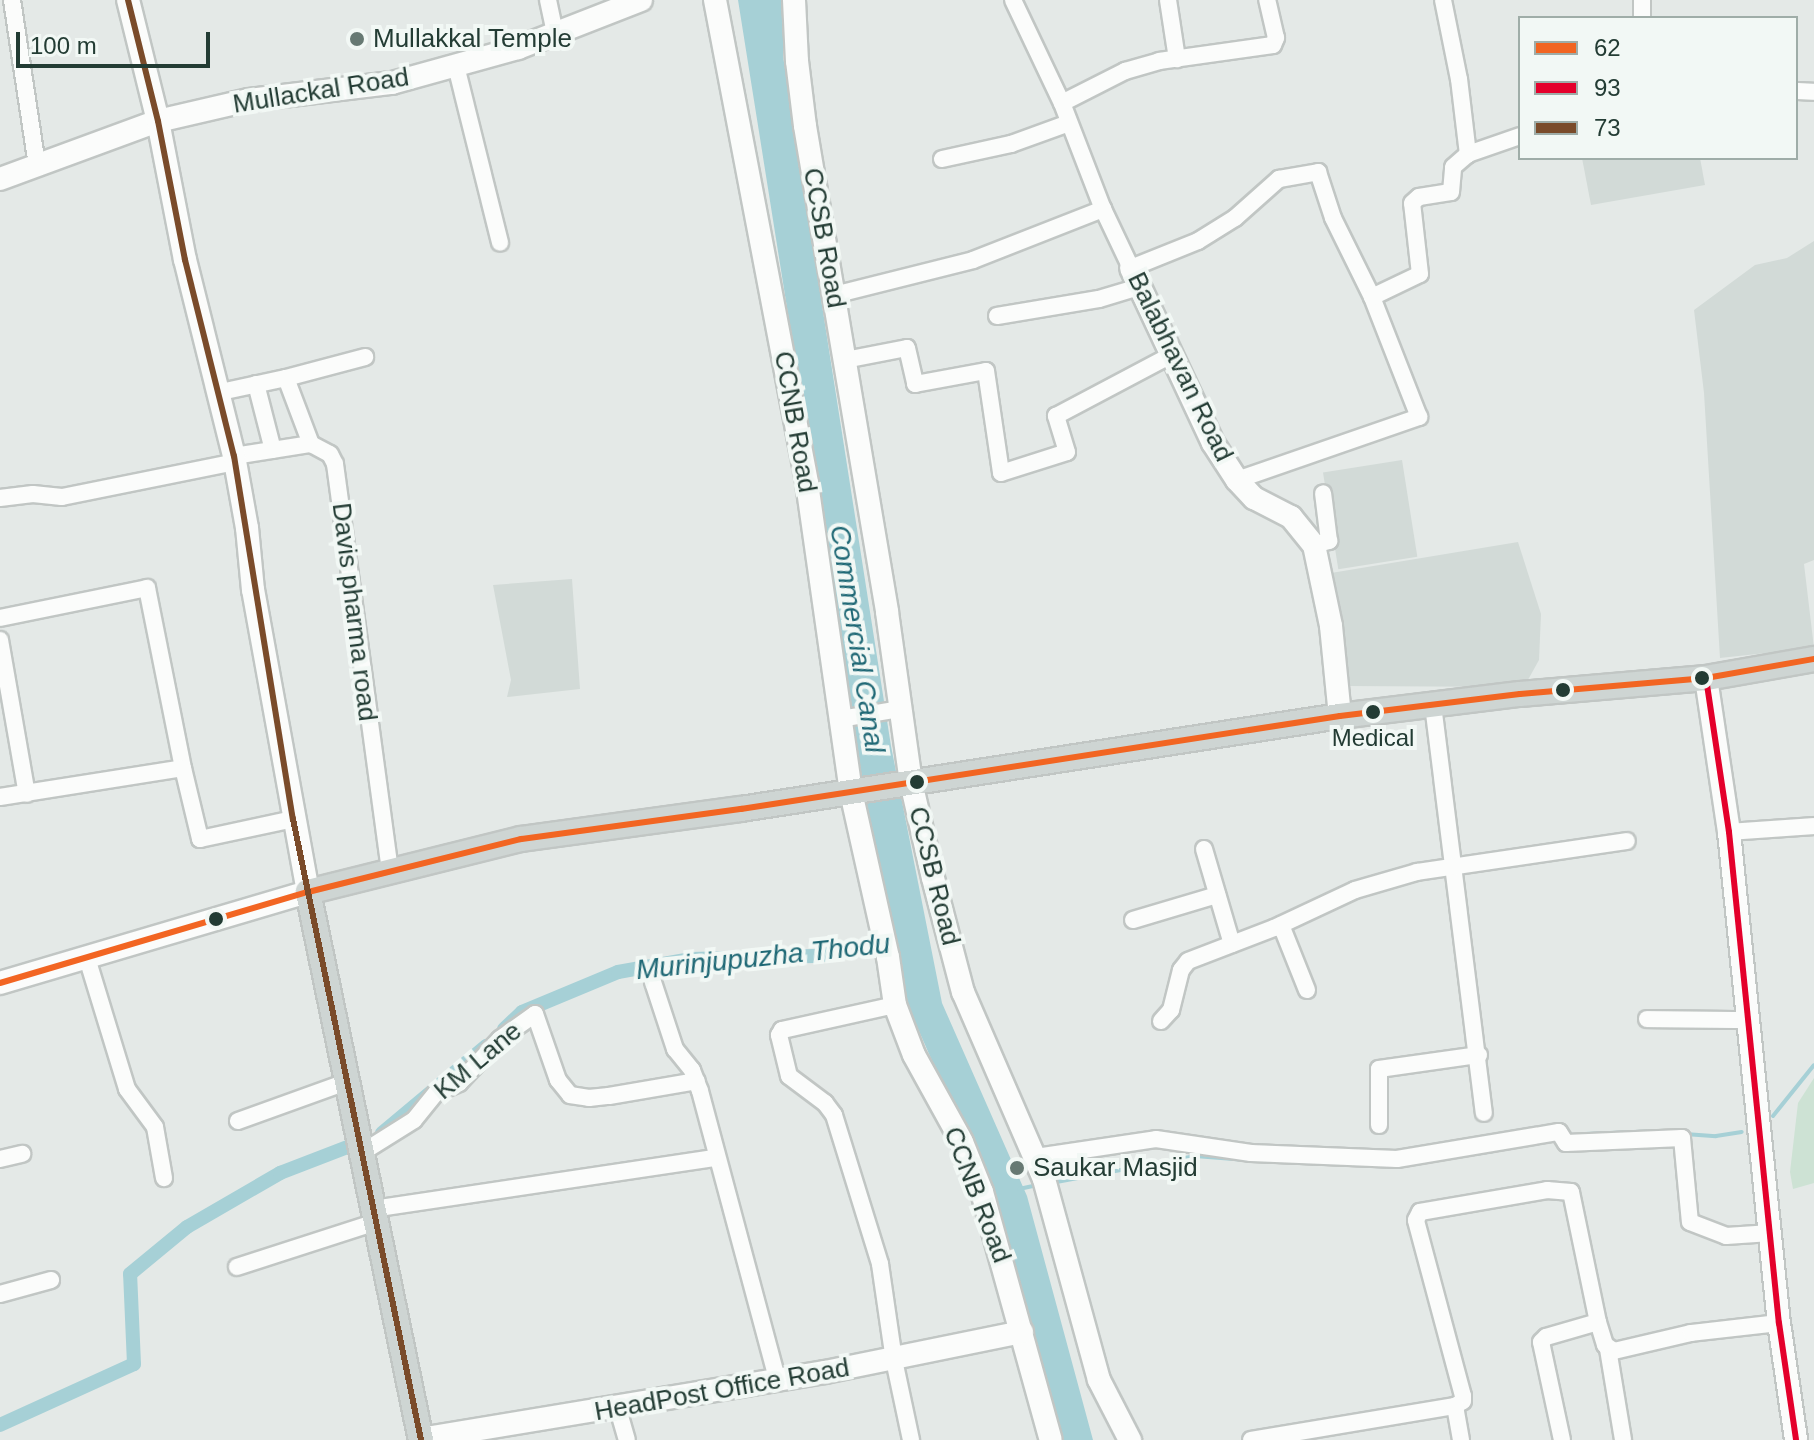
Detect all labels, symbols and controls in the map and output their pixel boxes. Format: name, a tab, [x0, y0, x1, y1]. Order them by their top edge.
scale bar	[20, 16, 214, 66]
legend	[1518, 16, 1798, 160]
place label: Mullakkal Temple	[373, 23, 572, 55]
marker: Mullakkal Temple	[348, 30, 366, 48]
text: 100 m	[30, 32, 97, 59]
text: 62	[1594, 34, 1621, 61]
street label: Mullackal Road	[231, 62, 411, 120]
text: 93	[1594, 74, 1621, 101]
text: 73	[1594, 114, 1621, 141]
street label: CCSB Road	[796, 166, 852, 310]
street label: Balabhavan Road	[1121, 267, 1239, 467]
street label: CCNB Road	[767, 349, 823, 495]
street label: Davis pharma road	[325, 501, 383, 723]
water label: Commercial Canal	[822, 523, 892, 755]
unlabelled marker	[1694, 670, 1710, 686]
unlabelled marker	[1555, 682, 1571, 698]
marker: Medical	[1365, 704, 1381, 720]
place label: Medical	[1332, 724, 1414, 752]
unlabelled marker	[909, 774, 925, 790]
street label: CCSB Road	[902, 804, 966, 948]
unlabelled marker	[208, 911, 224, 927]
water label: Murinjupuzha Thodu	[634, 927, 892, 987]
street label: KM Lane	[428, 1016, 528, 1106]
street label: CCNB Road	[937, 1123, 1017, 1267]
place label: Saukar Masjid	[1033, 1152, 1198, 1184]
marker: Saukar Masjid	[1008, 1159, 1026, 1177]
street label: HeadPost Office Road	[592, 1352, 852, 1428]

